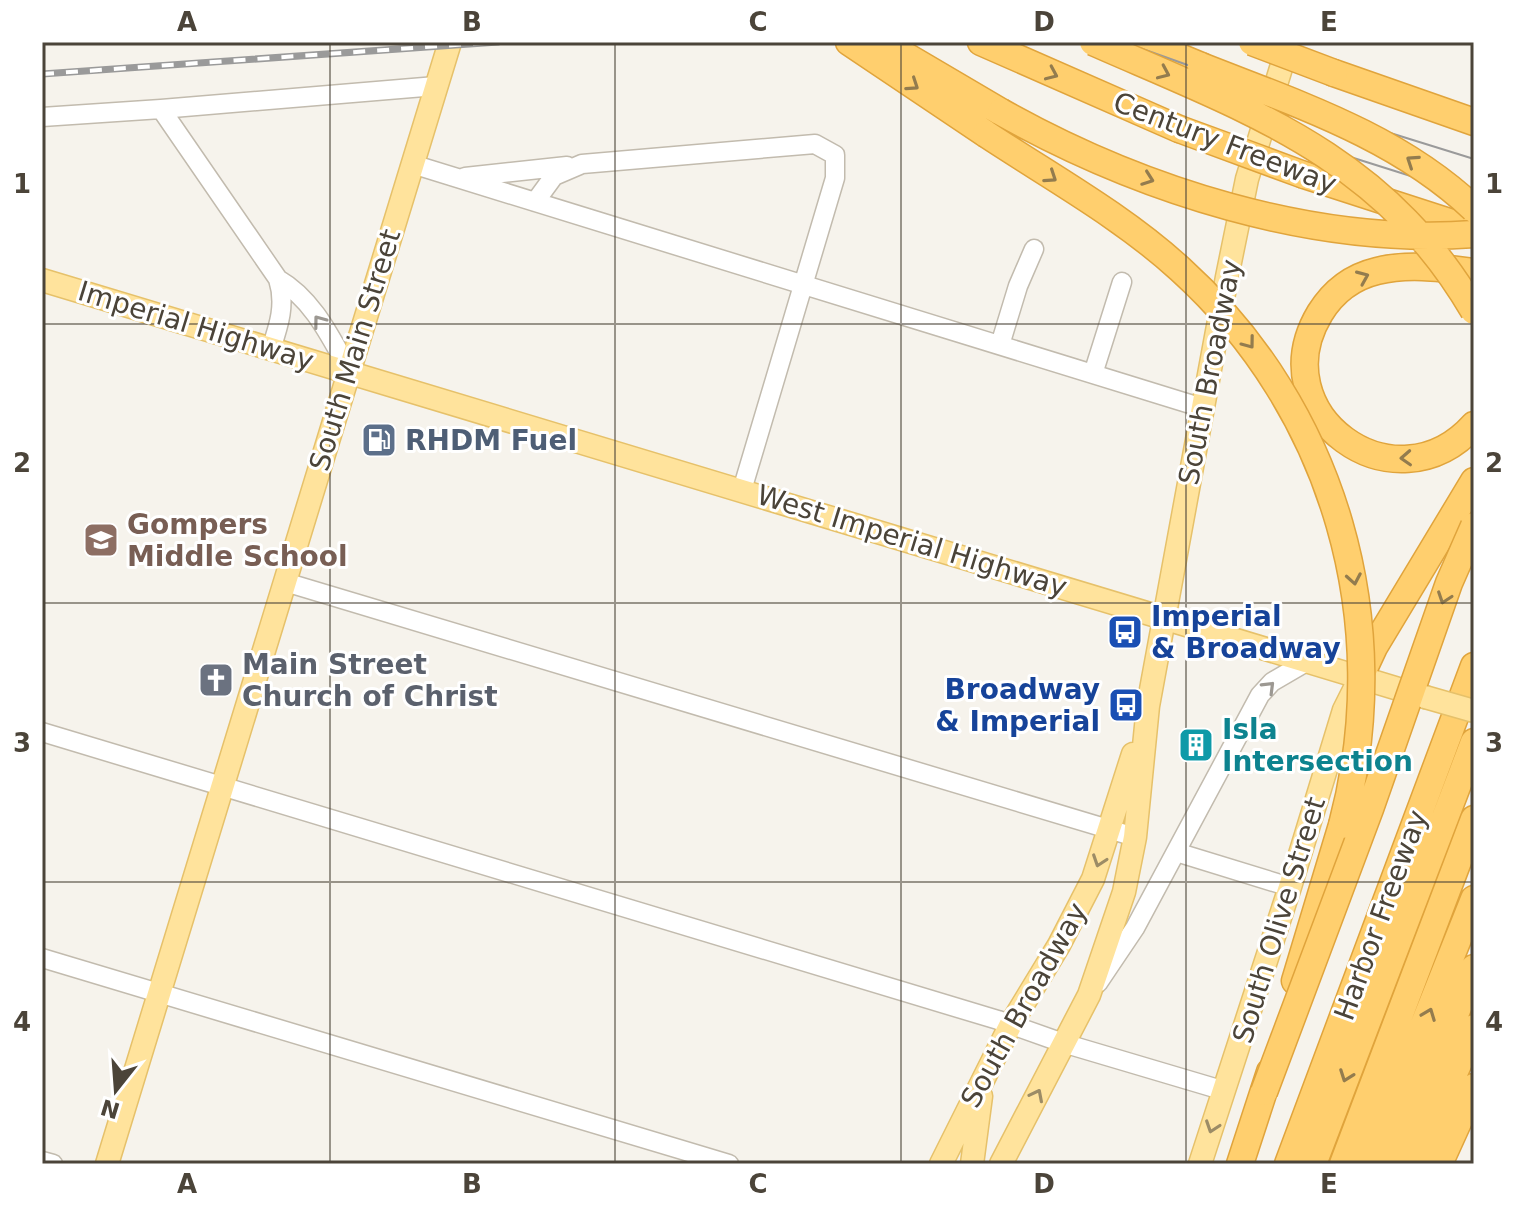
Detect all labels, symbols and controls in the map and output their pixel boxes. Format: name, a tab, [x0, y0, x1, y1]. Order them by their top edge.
text: A	[177, 7, 197, 37]
text: B	[462, 7, 482, 37]
text: C	[748, 7, 768, 37]
text: D	[1033, 7, 1055, 37]
text: E	[1320, 7, 1338, 37]
one-way arrow	[1156, 64, 1170, 80]
one-way arrow	[1044, 65, 1058, 81]
one-way arrow	[905, 75, 919, 90]
street label: Century Freeway	[1109, 85, 1341, 201]
one-way arrow	[1407, 156, 1421, 171]
one-way arrow	[1043, 167, 1057, 182]
text: 1	[13, 169, 31, 199]
one-way arrow	[1140, 169, 1154, 186]
text: 1	[1485, 169, 1503, 199]
street label: South Main Street	[303, 225, 407, 475]
street label: South Broadway	[1172, 256, 1248, 488]
one-way arrow	[1355, 270, 1369, 286]
street label: Imperial Highway	[74, 274, 318, 378]
one-way arrow	[315, 315, 329, 329]
one-way arrow	[1239, 335, 1253, 349]
fuel station icon: RHDM Fuel	[360, 421, 398, 459]
place label: RHDM Fuel	[405, 424, 577, 457]
text: 2	[13, 448, 31, 478]
text: 2	[1485, 448, 1503, 478]
one-way arrow	[1399, 450, 1412, 467]
street label: West Imperial Highway	[753, 478, 1071, 604]
place label: Gompers Middle School	[127, 508, 348, 573]
school or university icon: Gompers Middle School	[82, 521, 120, 559]
one-way arrow	[1344, 572, 1361, 585]
one-way arrow	[1438, 590, 1454, 604]
place label: Imperial & Broadway	[1151, 600, 1341, 665]
bus stop icon: Imperial & Broadway	[1106, 613, 1144, 651]
place label: Main Street Church of Christ	[242, 648, 498, 713]
church icon: Main Street Church of Christ	[197, 661, 235, 699]
place label: Broadway & Imperial	[935, 673, 1100, 738]
one-way arrow	[1260, 682, 1274, 696]
bus stop icon: Broadway & Imperial	[1107, 686, 1145, 724]
place label: Isla Intersection	[1222, 713, 1413, 778]
building icon: Isla Intersection	[1177, 726, 1215, 764]
text: 3	[13, 728, 31, 758]
text: 3	[1485, 728, 1503, 758]
street label: South Olive Street	[1226, 793, 1332, 1047]
street label: Harbor Freeway	[1328, 805, 1434, 1025]
one-way arrow	[1092, 853, 1108, 867]
street label: South Broadway	[954, 897, 1094, 1113]
text: 4	[13, 1007, 31, 1037]
text: 4	[1485, 1007, 1503, 1037]
one-way arrow	[1419, 1008, 1436, 1022]
north arrow	[76, 1050, 156, 1130]
one-way arrow	[1339, 1068, 1356, 1082]
one-way arrow	[1027, 1088, 1042, 1103]
text: N	[98, 1094, 123, 1123]
one-way arrow	[1206, 1119, 1222, 1133]
text: A	[177, 1169, 197, 1199]
text: B	[462, 1169, 482, 1199]
text: C	[748, 1169, 768, 1199]
text: D	[1033, 1169, 1055, 1199]
text: E	[1320, 1169, 1338, 1199]

